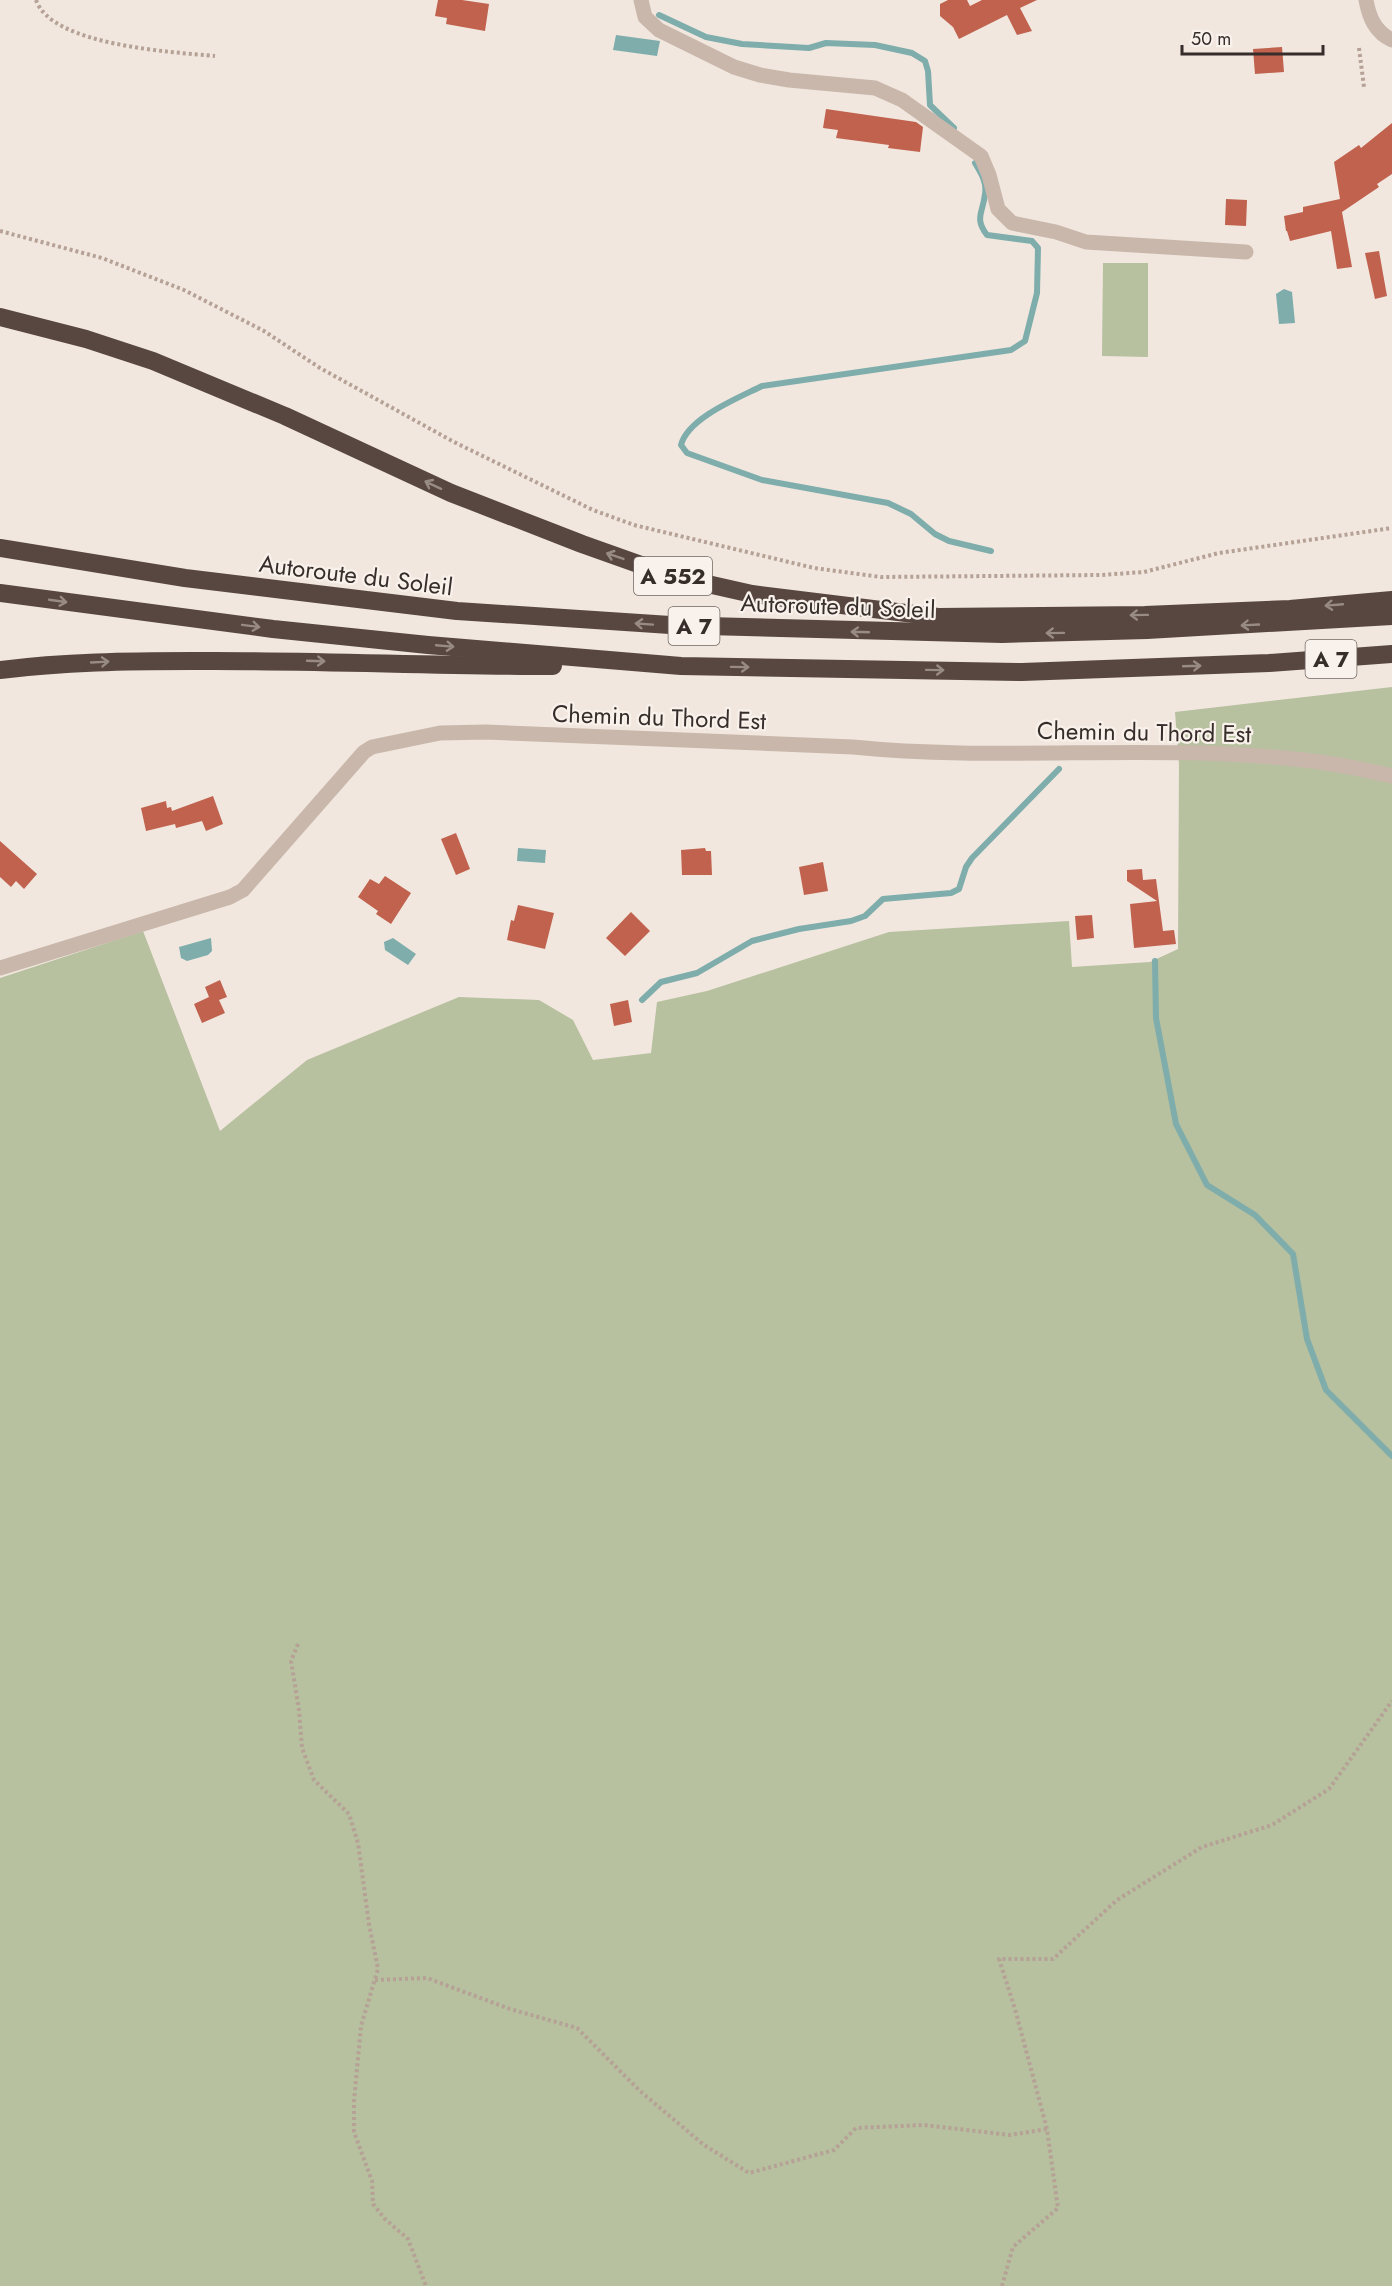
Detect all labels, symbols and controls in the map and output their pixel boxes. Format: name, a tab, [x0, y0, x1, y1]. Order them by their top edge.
scale bar	[1182, 18, 1323, 56]
text: 50 m	[1191, 26, 1231, 52]
one-way arrow	[425, 479, 443, 490]
street label: Autoroute du Soleil	[257, 546, 455, 604]
one-way arrow	[606, 550, 625, 561]
road number: A 552	[634, 557, 712, 595]
street label: Autoroute du Soleil	[740, 585, 936, 627]
one-way arrow	[48, 595, 67, 606]
one-way arrow	[1324, 600, 1344, 611]
road number: A 7	[668, 607, 720, 645]
one-way arrow	[1130, 609, 1150, 621]
one-way arrow	[635, 618, 655, 629]
one-way arrow	[1240, 620, 1260, 631]
one-way arrow	[241, 621, 261, 632]
one-way arrow	[851, 626, 871, 637]
one-way arrow	[1045, 627, 1065, 639]
road number: A 7	[1306, 640, 1356, 678]
one-way arrow	[435, 641, 455, 652]
one-way arrow	[306, 655, 326, 666]
one-way arrow	[90, 657, 110, 668]
one-way arrow	[1182, 660, 1202, 672]
one-way arrow	[729, 661, 749, 673]
one-way arrow	[924, 665, 944, 676]
street label: Chemin du Thord Est	[551, 696, 767, 738]
street label: Chemin du Thord Est	[1037, 713, 1252, 751]

